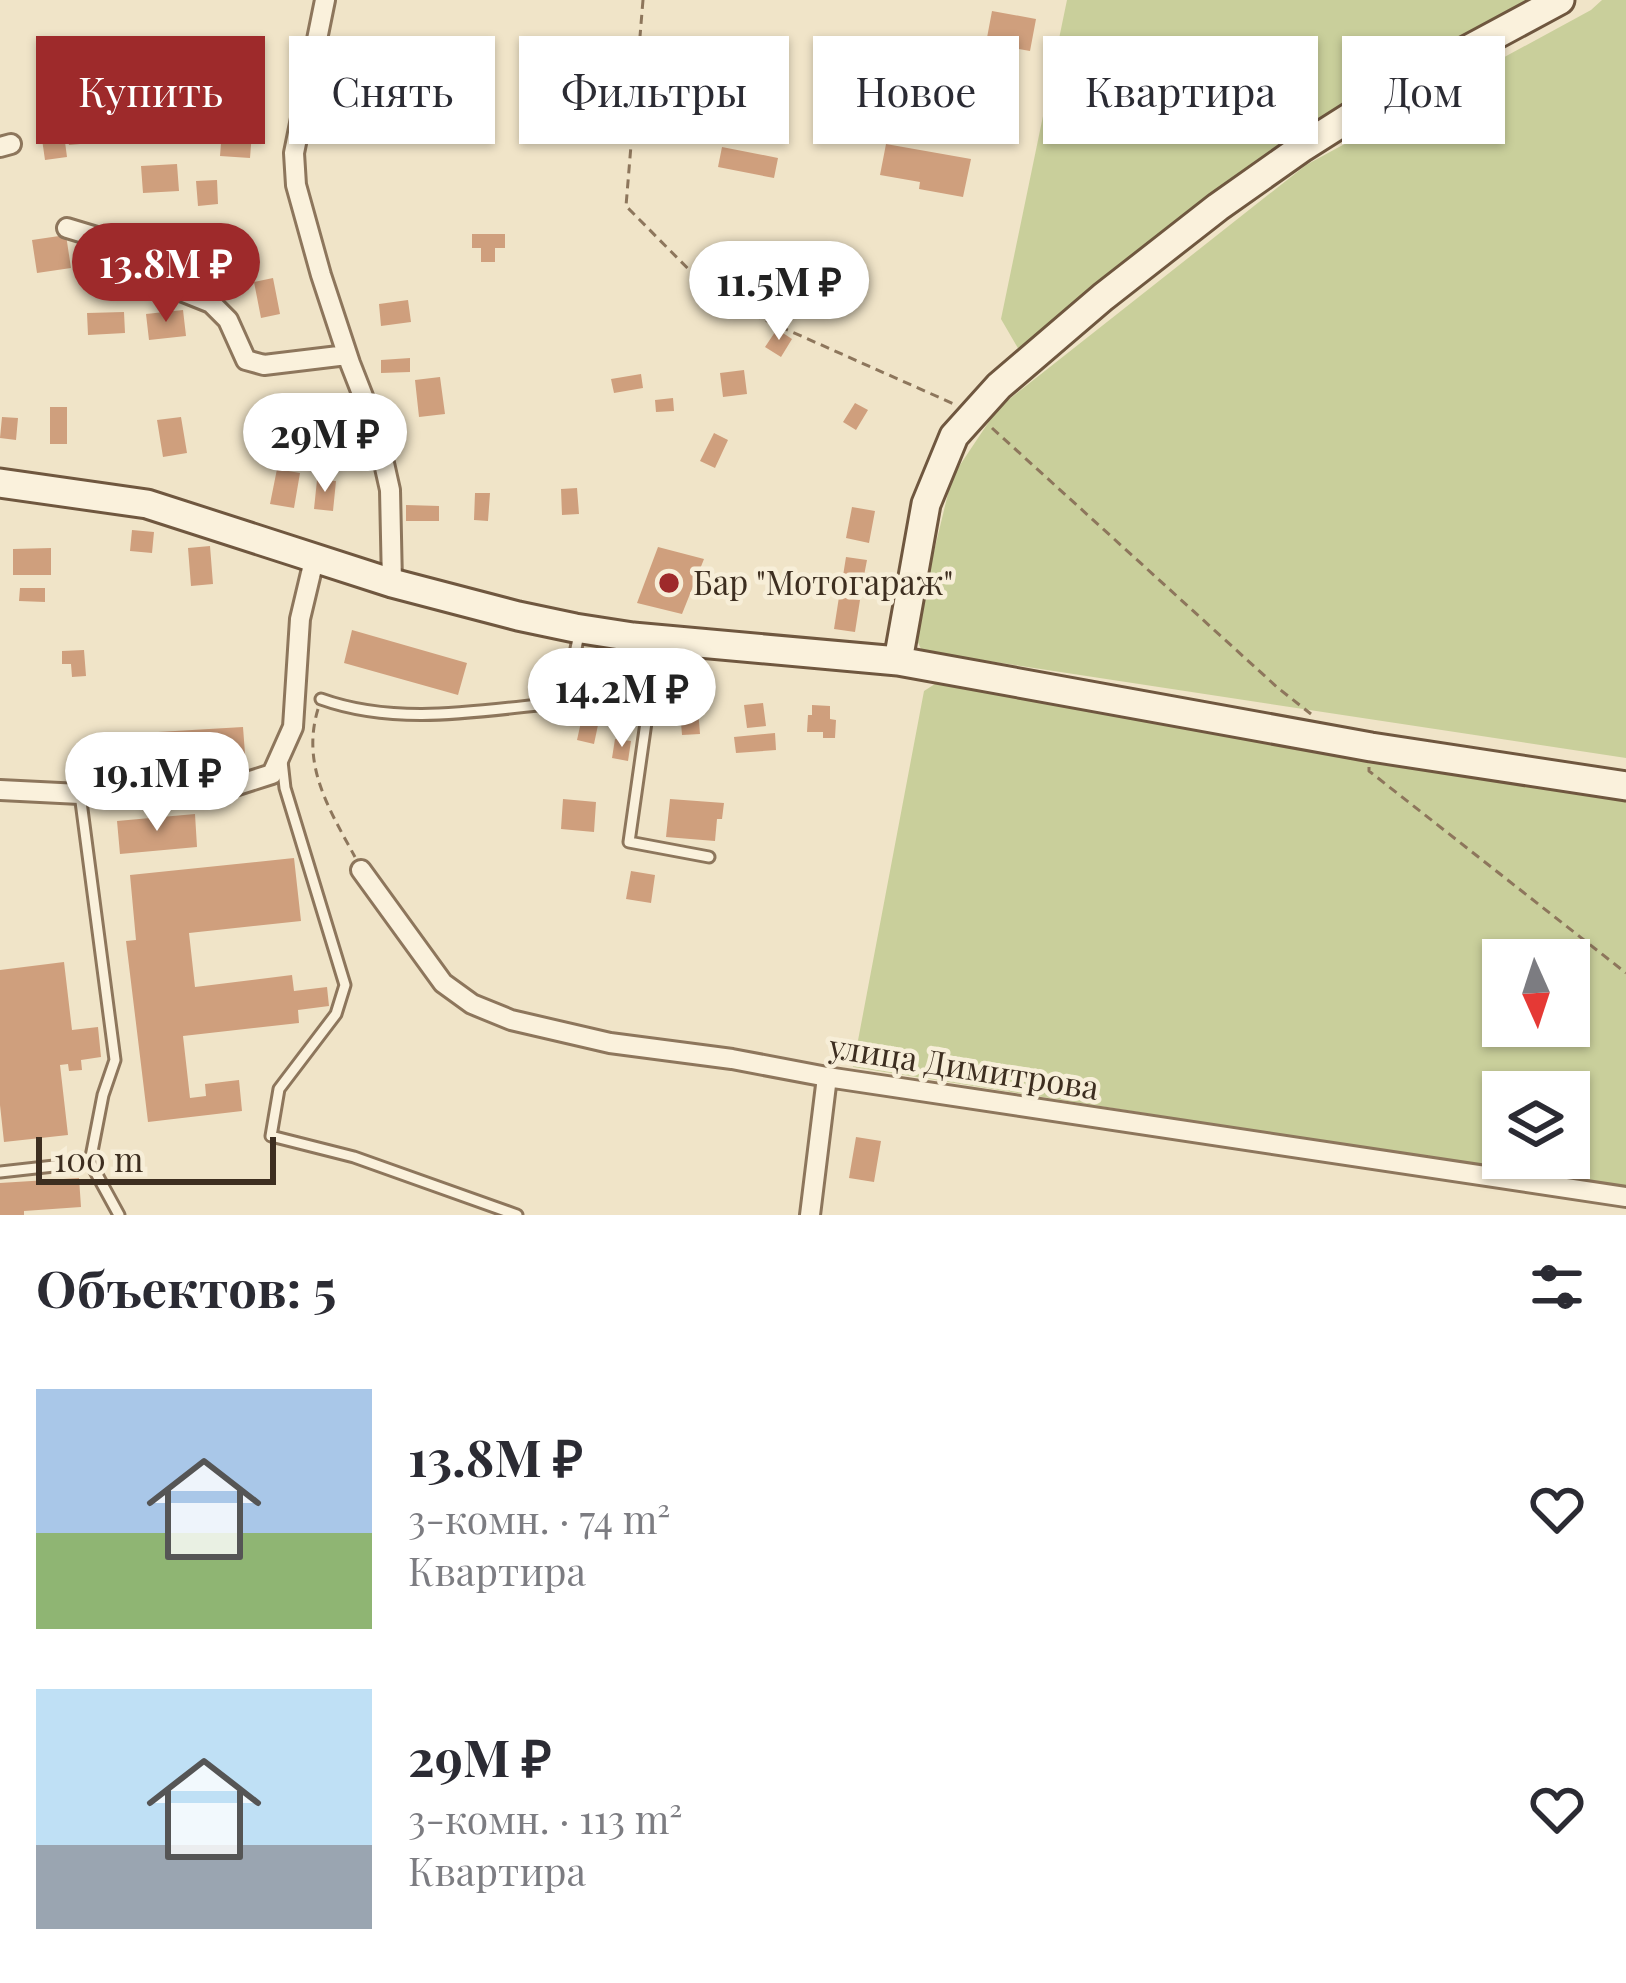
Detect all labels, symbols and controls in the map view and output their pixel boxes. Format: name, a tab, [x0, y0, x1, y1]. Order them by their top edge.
chip: Купить	[36, 36, 265, 144]
chip: Снять	[289, 36, 495, 144]
chip: Фильтры	[519, 36, 789, 144]
chip: Новое	[813, 36, 1019, 144]
chip: Квартира	[1043, 36, 1318, 144]
chip: Дом	[1342, 36, 1505, 144]
pin: 13.8M ₽	[55, 223, 277, 325]
text: 13.8M ₽	[99, 236, 233, 288]
pin: 11.5M ₽	[668, 241, 890, 343]
text: 11.5M ₽	[716, 254, 842, 306]
pin: 29M ₽	[241, 393, 409, 495]
text: 29M ₽	[270, 406, 380, 458]
place label: Бар "Мотогараж"	[693, 559, 953, 603]
marker: Бар "Мотогараж"	[656, 570, 682, 596]
pin: 14.2M ₽	[511, 648, 733, 750]
text: 14.2M ₽	[555, 661, 689, 713]
pin: 19.1M ₽	[46, 732, 268, 834]
text: 19.1M ₽	[92, 745, 222, 797]
north arrow	[1482, 939, 1590, 1047]
map controls	[1482, 939, 1590, 1179]
street label: улица Димитрова	[825, 1022, 1103, 1108]
button: layers	[1482, 1071, 1590, 1179]
scale bar	[36, 1131, 276, 1184]
text: 100 m	[54, 1136, 143, 1180]
text: Объектов: 5	[36, 1253, 337, 1321]
icon: filters	[1524, 1254, 1590, 1320]
text: 13.8M ₽	[408, 1422, 583, 1490]
icon: home	[132, 1437, 276, 1581]
icon: heart	[1524, 1476, 1590, 1542]
text: 3-комн. · 74 m²	[408, 1492, 671, 1544]
text: Квартира	[408, 1544, 586, 1596]
text: 29M ₽	[408, 1722, 552, 1790]
icon: home	[132, 1737, 276, 1881]
icon: heart	[1524, 1776, 1590, 1842]
text: 3-комн. · 113 m²	[408, 1792, 683, 1844]
text: Квартира	[408, 1844, 586, 1896]

